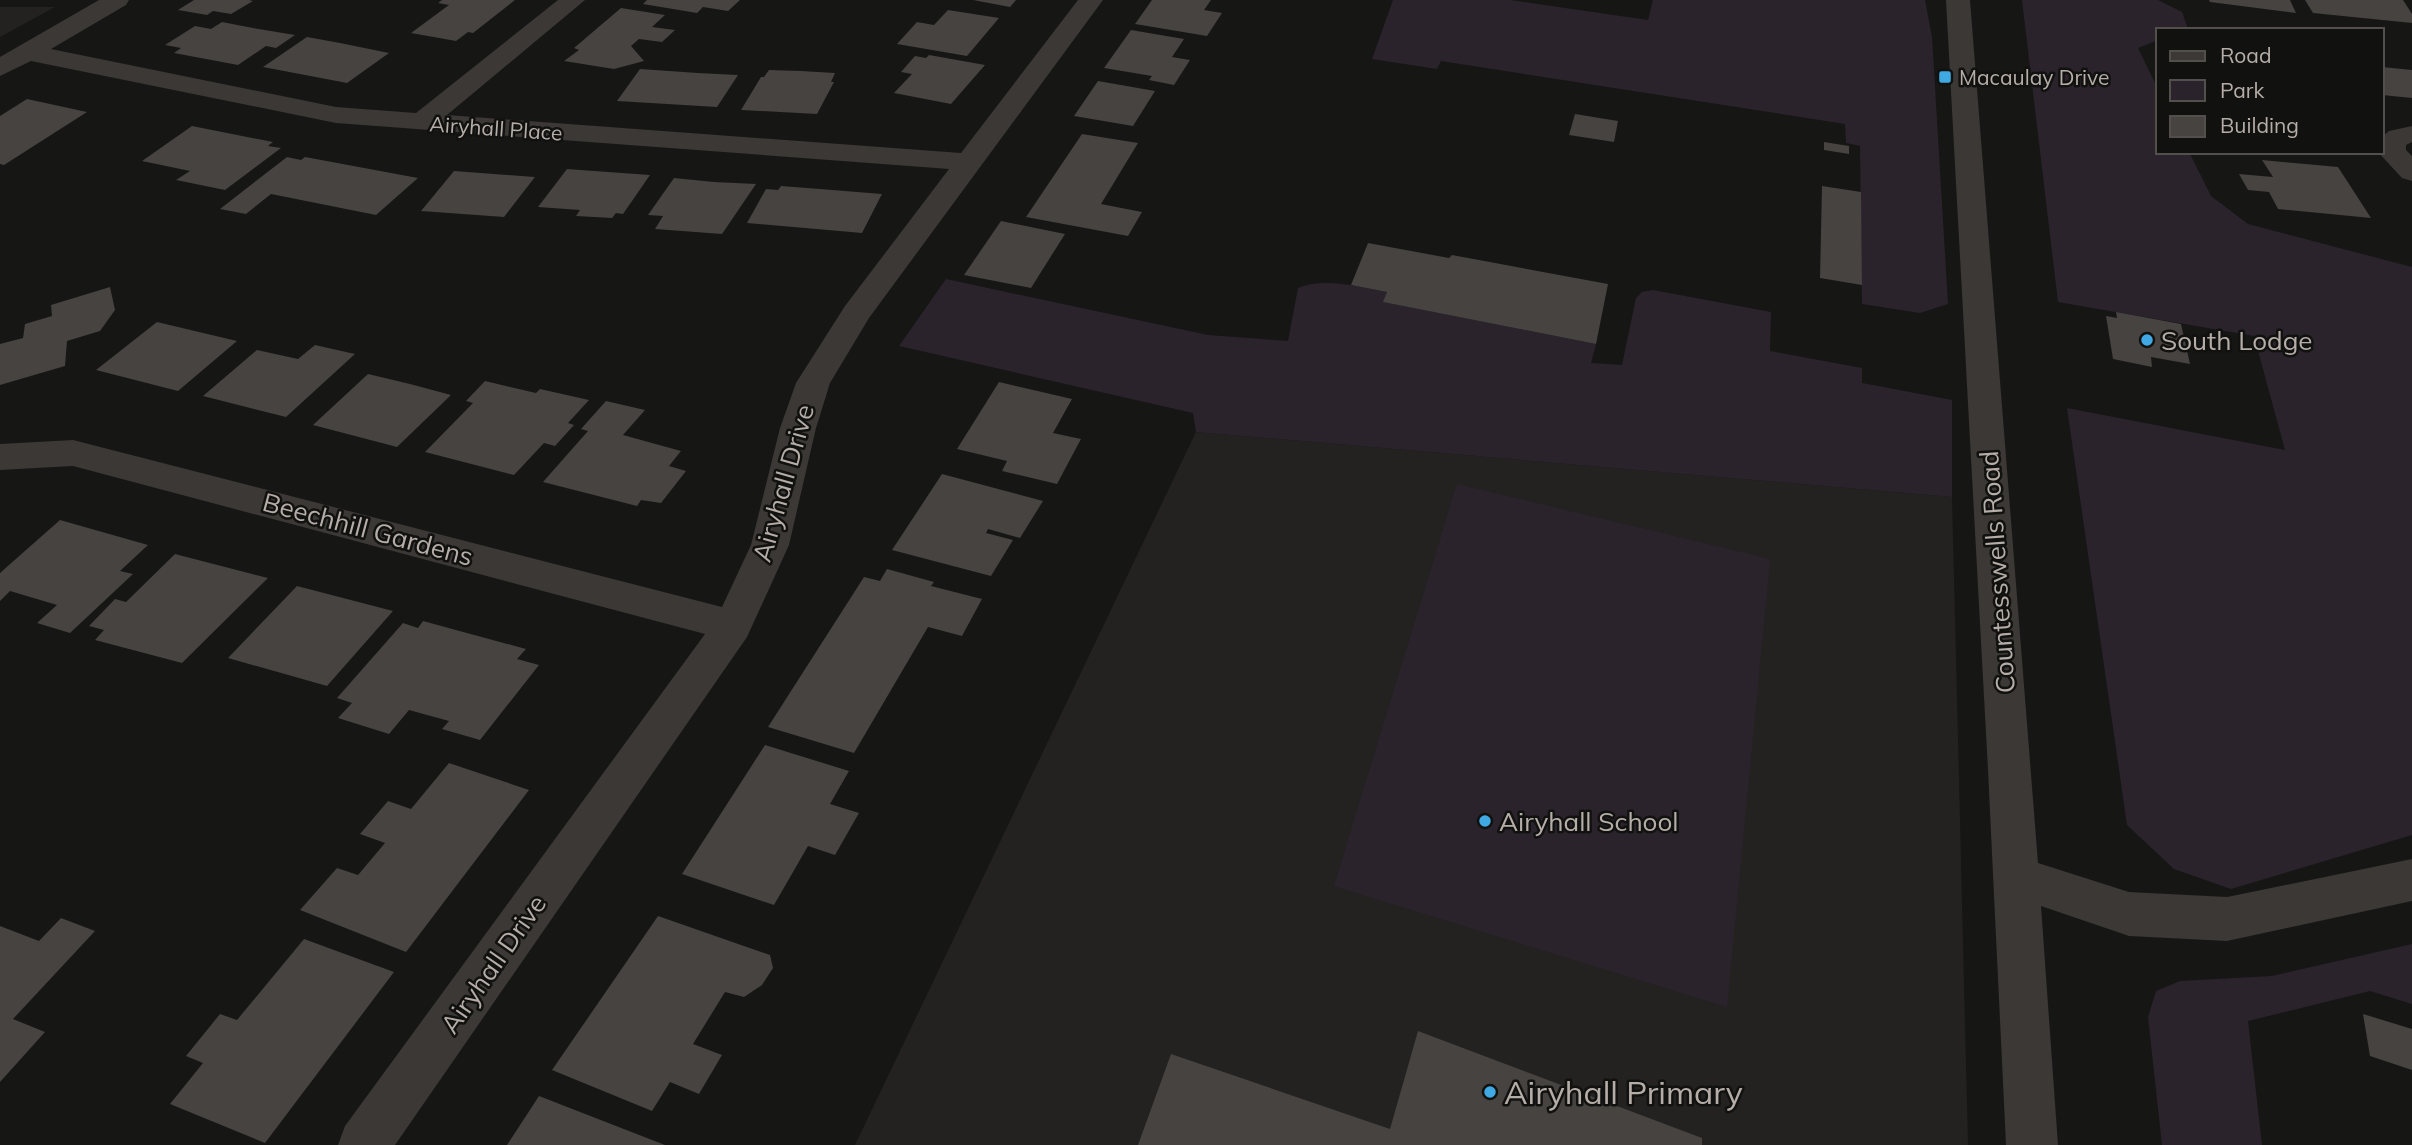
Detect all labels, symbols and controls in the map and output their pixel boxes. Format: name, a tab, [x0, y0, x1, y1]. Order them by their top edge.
legend	[2156, 28, 2384, 154]
text: Road	[2220, 42, 2271, 68]
place label: Macaulay Drive	[1959, 64, 2110, 90]
marker: Macaulay Drive	[1937, 69, 1953, 85]
text: Park	[2220, 77, 2264, 103]
street label: Airyhall Place	[429, 110, 563, 146]
text: Building	[2220, 112, 2299, 138]
place label: South Lodge	[2161, 324, 2312, 357]
marker: South Lodge	[2139, 332, 2155, 348]
street label: Airyhall Drive	[745, 401, 821, 565]
street label: Countesswells Road	[1972, 450, 2022, 694]
street label: Beechhill Gardens	[259, 485, 477, 573]
place label: Airyhall School	[1499, 805, 1679, 838]
marker: Airyhall School	[1477, 813, 1493, 829]
street label: Airyhall Drive	[433, 888, 553, 1040]
place label: Airyhall Primary	[1504, 1072, 1743, 1112]
marker: Airyhall Primary	[1482, 1084, 1498, 1100]

